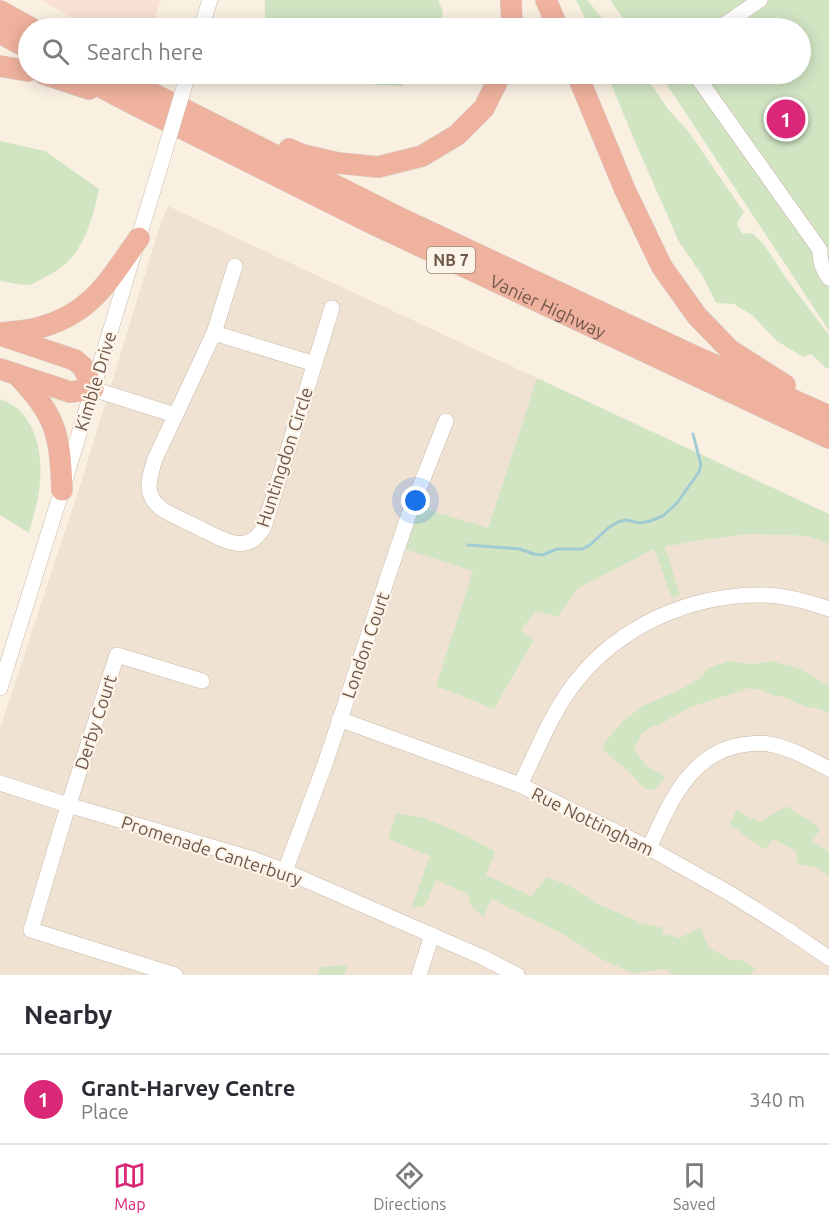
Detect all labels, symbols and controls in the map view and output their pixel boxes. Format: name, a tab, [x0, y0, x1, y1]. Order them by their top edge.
search box	[18, 18, 811, 84]
icon: search	[39, 35, 72, 68]
text: Search here	[87, 39, 203, 64]
pin: 1	[766, 96, 806, 142]
road number: NB 7	[427, 247, 475, 273]
street label: Vanier Highway	[487, 270, 609, 342]
street label: Kimble Drive	[70, 329, 120, 433]
street label: Huntingdon Circle	[252, 385, 316, 529]
your location	[401, 486, 430, 515]
street label: London Court	[337, 589, 393, 701]
street label: Derby Court	[70, 672, 120, 772]
street label: Rue Nottingham	[529, 783, 657, 859]
street label: Promenade Canterbury	[119, 811, 305, 889]
text: Nearby	[24, 1000, 112, 1029]
text: Grant-Harvey Centre	[81, 1075, 295, 1100]
text: 1	[38, 1088, 49, 1111]
text: 340 m	[749, 1088, 805, 1111]
text: Place	[81, 1100, 129, 1123]
tab: Map	[113, 1159, 146, 1213]
tab: Directions	[373, 1159, 446, 1213]
tab: Saved	[673, 1159, 716, 1213]

